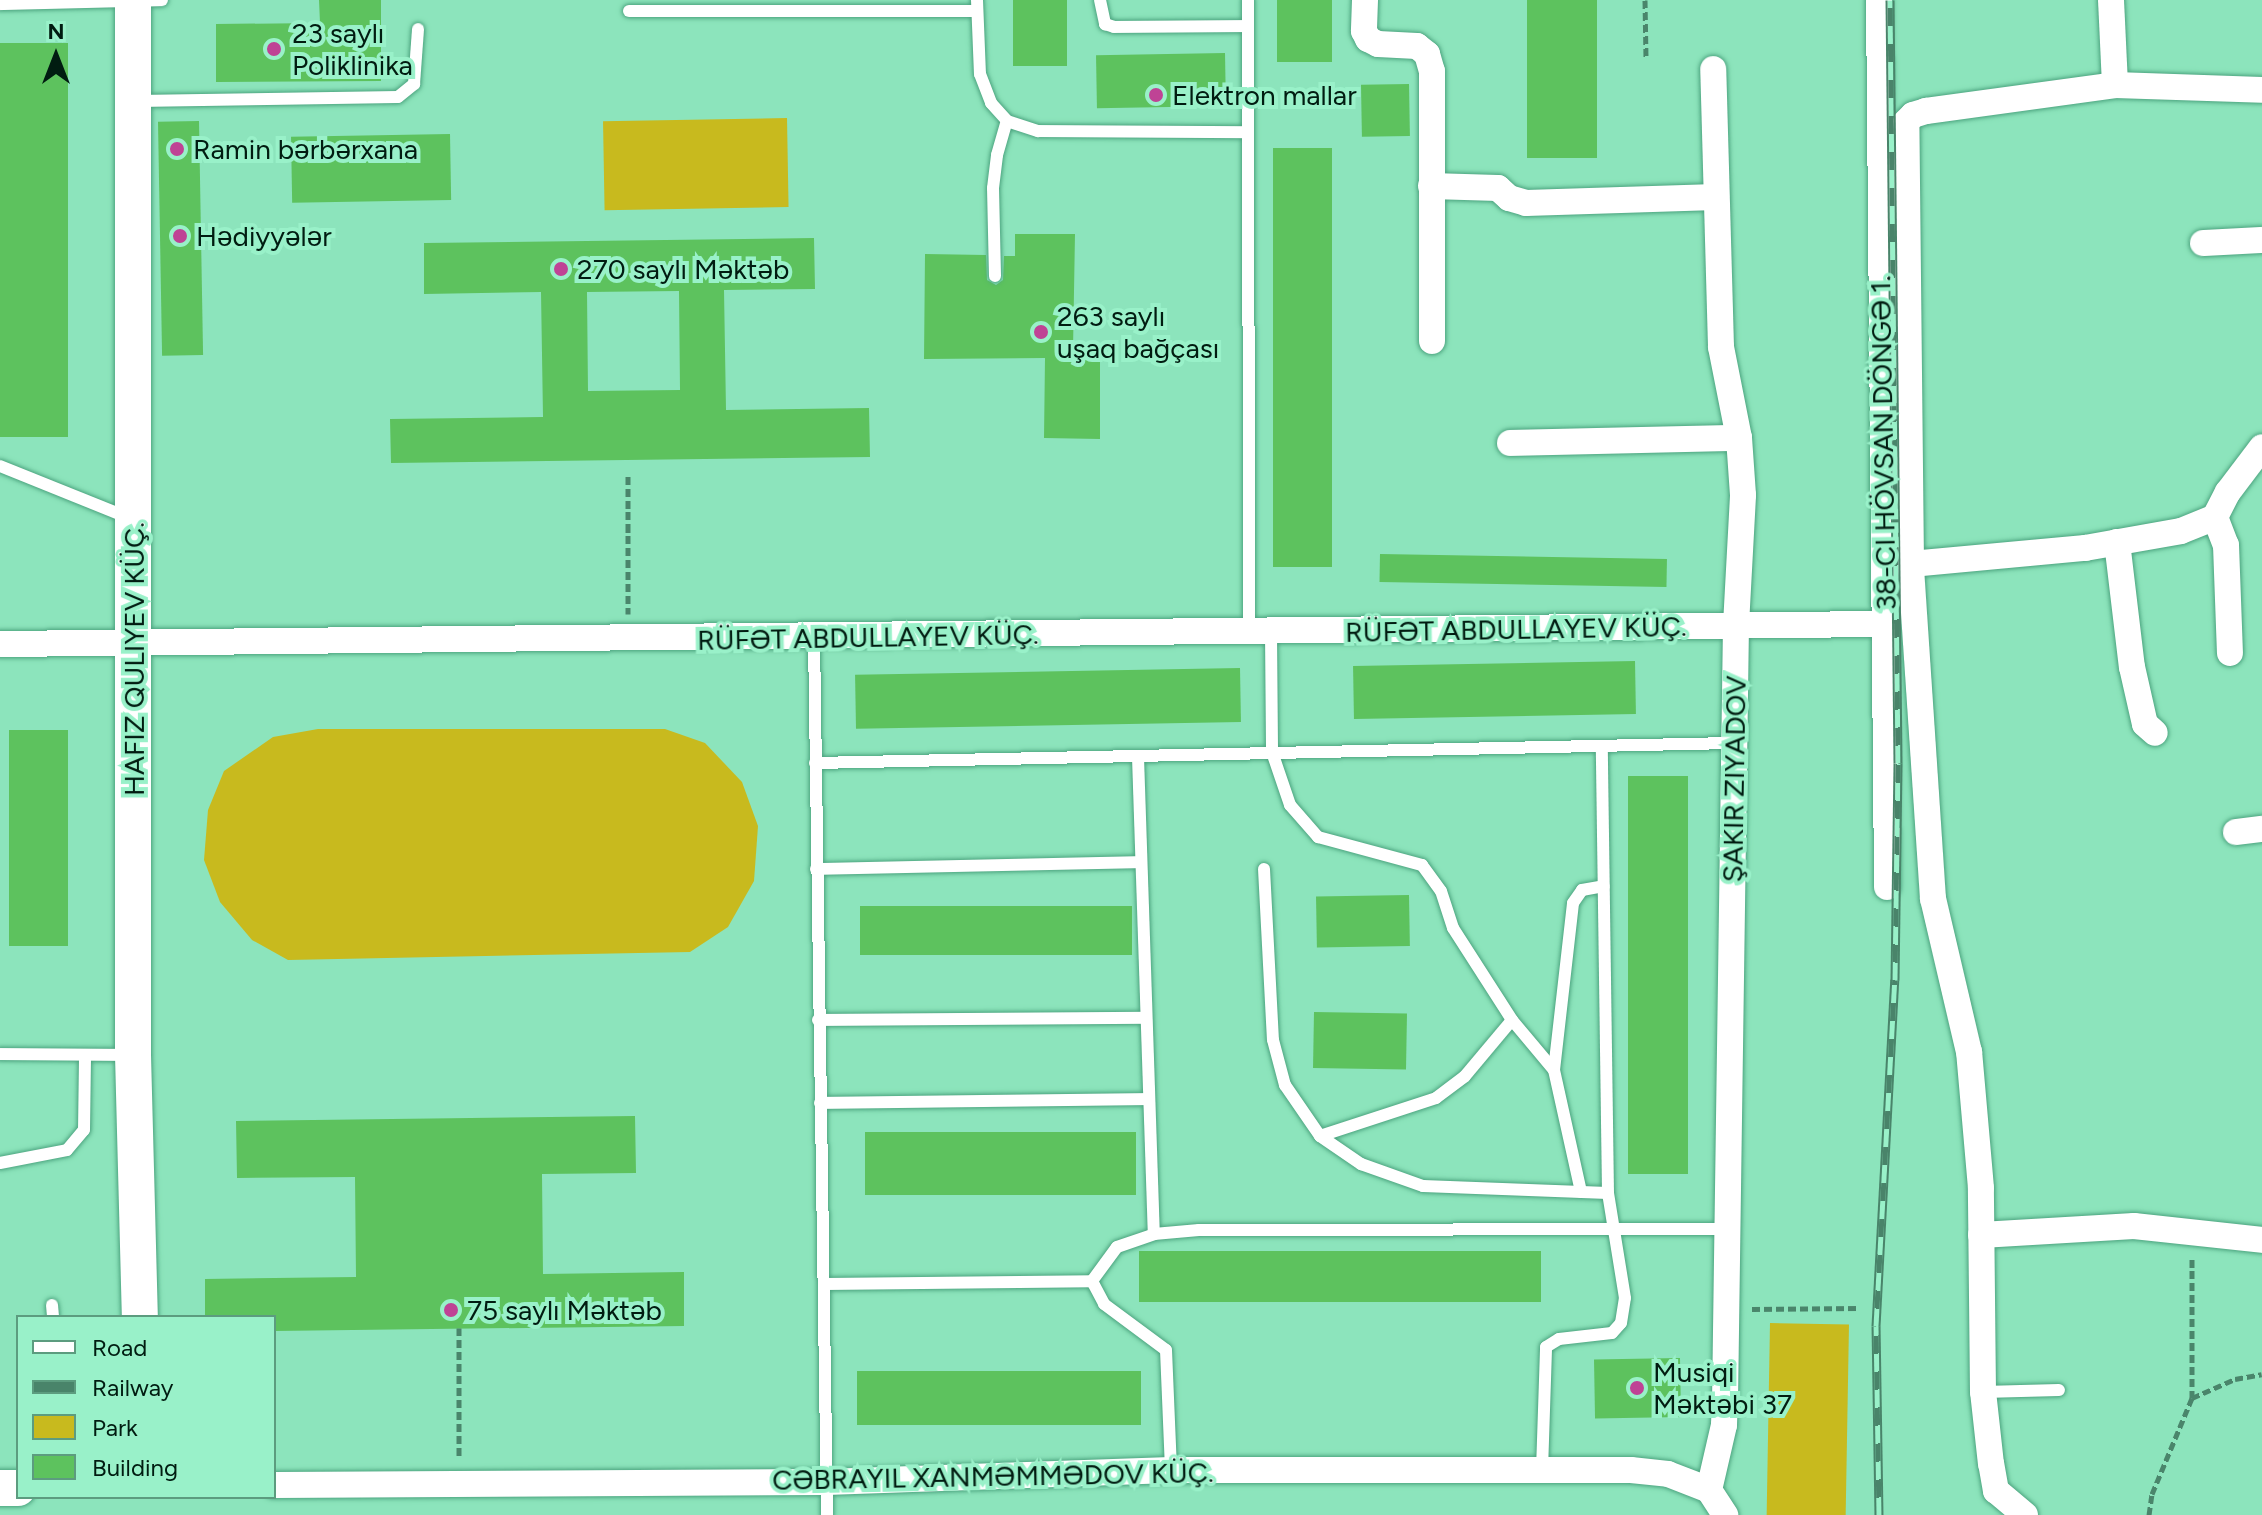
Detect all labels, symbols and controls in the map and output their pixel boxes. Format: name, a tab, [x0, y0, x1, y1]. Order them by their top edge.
north arrow	[16, 16, 96, 96]
place label: 23 saylı Poliklinika	[292, 16, 413, 82]
text: N	[47, 18, 65, 45]
marker: 23 saylı Poliklinika	[263, 38, 285, 60]
place label: Elektron mallar	[1172, 78, 1357, 112]
marker: Elektron mallar	[1147, 86, 1165, 104]
place label: Ramin bərbərxana	[193, 132, 418, 166]
marker: Ramin bərbərxana	[168, 140, 186, 158]
place label: Hədiyyələr	[196, 219, 332, 253]
marker: Hədiyyələr	[171, 227, 189, 245]
place label: 270 saylı Məktəb	[577, 252, 789, 286]
marker: 270 saylı Məktəb	[552, 260, 570, 278]
street label: 38-CI HÖVSAN DÖNGƏ 1.	[1863, 275, 1903, 611]
place label: 263 saylı uşaq bağçası	[1057, 299, 1219, 365]
marker: 263 saylı uşaq bağçası	[1032, 323, 1050, 341]
street label: HAFIZ QULIYEV KÜÇ.	[117, 522, 151, 796]
street label: RÜFƏT ABDULLAYEV KÜÇ.	[1345, 609, 1687, 649]
street label: RÜFƏT ABDULLAYEV KÜÇ.	[697, 617, 1039, 657]
street label: ŞAKIR ZIYADOV	[1715, 675, 1753, 883]
place label: 75 saylı Məktəb	[467, 1293, 662, 1327]
marker: 75 saylı Məktəb	[442, 1301, 460, 1319]
legend	[16, 1315, 276, 1499]
text: Road	[92, 1333, 147, 1362]
place label: Musiqi Məktəbi 37	[1653, 1355, 1792, 1421]
text: Railway	[92, 1373, 173, 1402]
marker: Musiqi Məktəbi 37	[1628, 1379, 1646, 1397]
text: Park	[92, 1413, 138, 1442]
text: Building	[92, 1453, 178, 1482]
street label: CƏBRAYIL XANMƏMMƏDOV KÜÇ.	[772, 1455, 1214, 1497]

